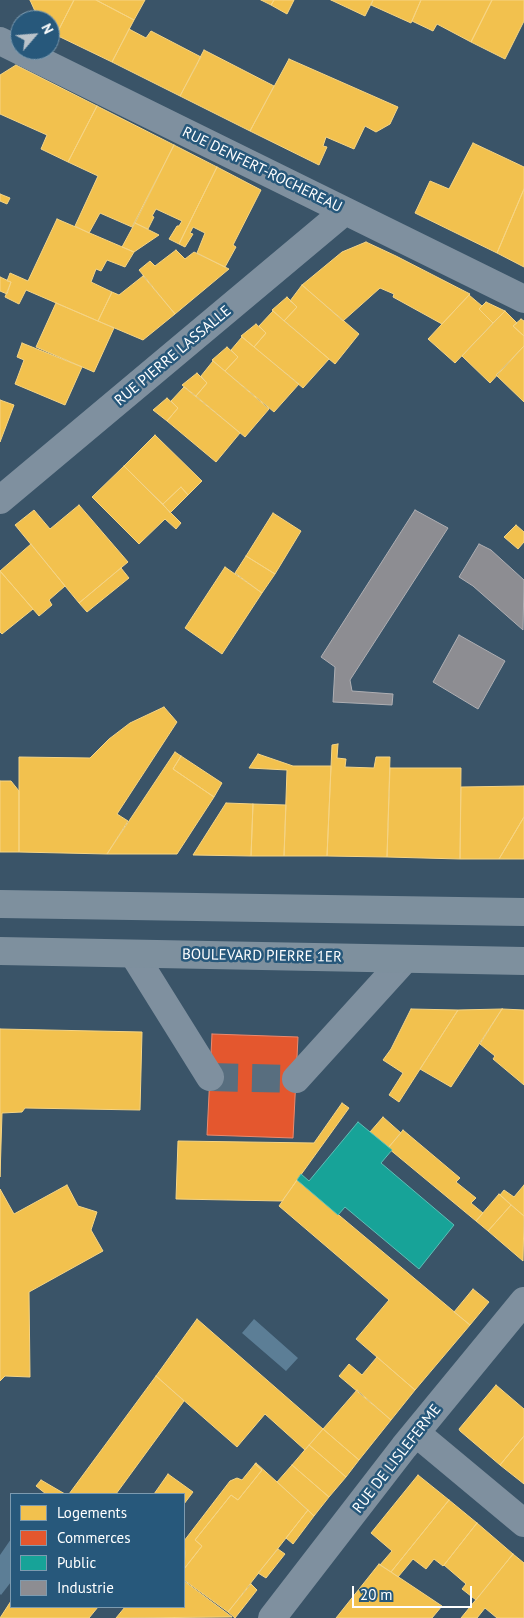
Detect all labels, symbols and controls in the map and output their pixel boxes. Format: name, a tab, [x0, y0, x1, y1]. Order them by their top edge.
north arrow	[10, 10, 60, 60]
text: N	[37, 20, 58, 37]
street label: RUE DENFERT-ROCHEREAU	[179, 123, 345, 217]
street label: RUE PIERRE LASSALLE	[111, 302, 235, 410]
street label: BOULEVARD PIERRE 1ER	[182, 946, 342, 966]
street label: RUE DE LISLEFERME	[349, 1401, 445, 1517]
legend	[10, 1493, 185, 1608]
text: Logements	[57, 1503, 127, 1522]
text: Commerces	[57, 1528, 131, 1547]
text: Public	[57, 1553, 96, 1572]
scale bar	[354, 1576, 474, 1608]
text: Industrie	[57, 1578, 114, 1597]
text: 20 m	[360, 1585, 393, 1604]

